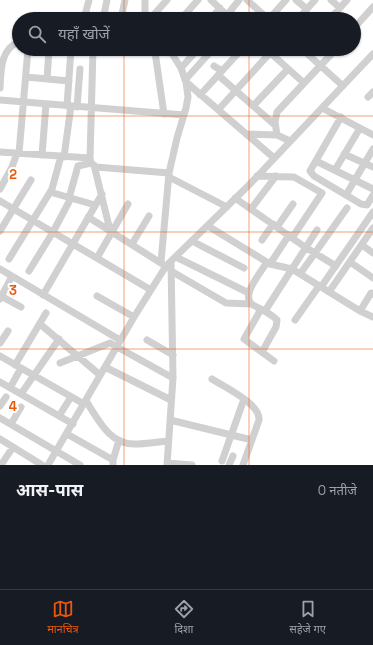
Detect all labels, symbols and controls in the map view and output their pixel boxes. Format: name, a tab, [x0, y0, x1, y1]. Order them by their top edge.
search box	[12, 12, 361, 56]
icon: search	[26, 23, 48, 45]
text: यहाँ खोजें	[58, 24, 110, 43]
text: 2	[9, 166, 17, 183]
text: 3	[9, 282, 17, 299]
text: 4	[9, 398, 17, 415]
text: आस-पास	[16, 479, 83, 501]
text: 0 नतीजे	[318, 482, 357, 499]
tab: मानचित्र	[47, 598, 79, 637]
tab: दिशा	[173, 598, 195, 637]
tab: सहेजे गए	[289, 598, 326, 637]

